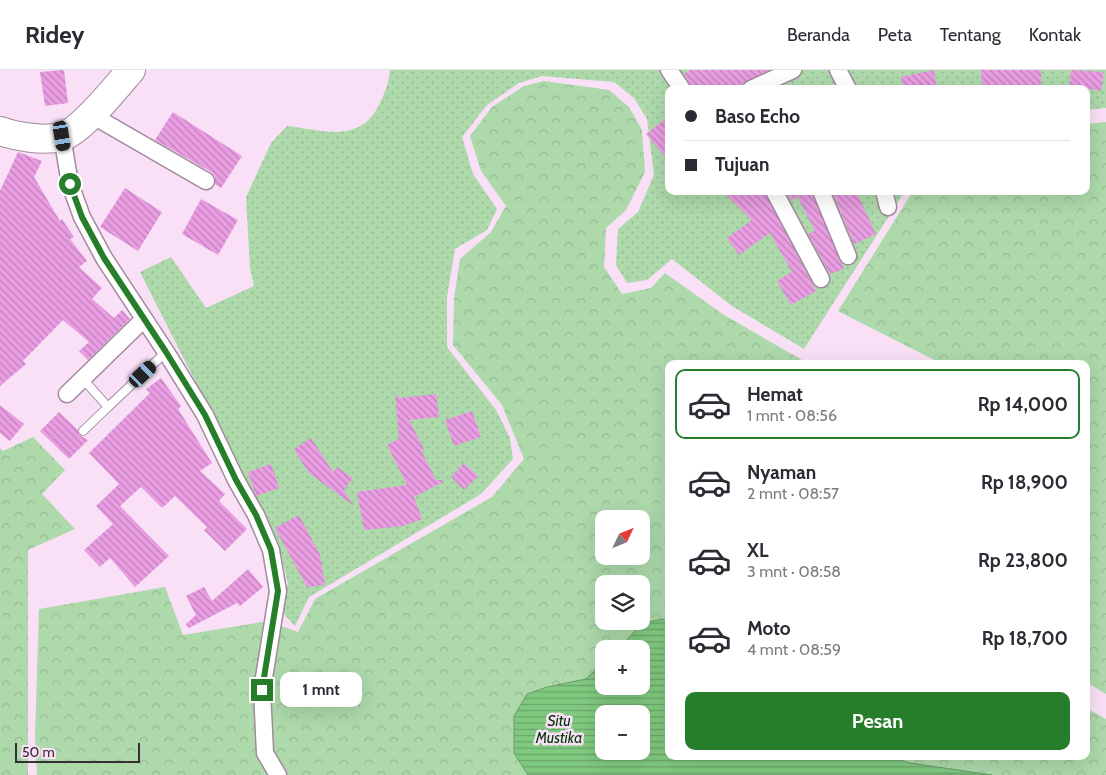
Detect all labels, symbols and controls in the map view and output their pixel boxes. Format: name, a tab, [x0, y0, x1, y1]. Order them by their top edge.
text: Ridey	[25, 20, 84, 49]
text: Beranda	[787, 24, 850, 46]
text: Peta	[878, 24, 912, 46]
text: Tentang	[940, 24, 1001, 46]
text: Kontak	[1029, 24, 1081, 46]
text: Baso Echo	[715, 105, 800, 128]
car	[52, 120, 71, 152]
text: Tujuan	[715, 153, 769, 176]
route start	[59, 173, 81, 195]
car	[126, 358, 159, 390]
icon: car	[687, 382, 732, 427]
text: Hemat	[747, 383, 803, 406]
text: Rp 14,000	[978, 393, 1068, 416]
text: 1 mnt · 08:56	[747, 406, 837, 425]
icon: car	[687, 460, 732, 505]
text: Nyaman	[747, 461, 816, 484]
text: Rp 18,900	[981, 471, 1068, 494]
text: 2 mnt · 08:57	[747, 484, 839, 503]
north arrow	[595, 510, 650, 565]
map controls	[595, 510, 650, 760]
icon: car	[687, 538, 732, 583]
text: XL	[747, 539, 768, 562]
text: Rp 23,800	[978, 549, 1068, 572]
text: 3 mnt · 08:58	[747, 562, 841, 581]
button: layers	[595, 575, 650, 630]
icon: car	[687, 616, 732, 661]
text: Moto	[747, 617, 791, 640]
text: Rp 18,700	[982, 627, 1068, 650]
button: +	[595, 640, 650, 695]
text: 4 mnt · 08:59	[747, 640, 841, 659]
callout: 1 mnt	[280, 672, 362, 708]
route end	[251, 679, 273, 701]
text: 1 mnt	[302, 680, 340, 699]
button: Pesan	[685, 692, 1070, 750]
button: −	[595, 705, 650, 760]
water label: Situ Mustika	[535, 712, 582, 747]
scale bar	[15, 740, 140, 763]
text: 50 m	[22, 743, 55, 761]

